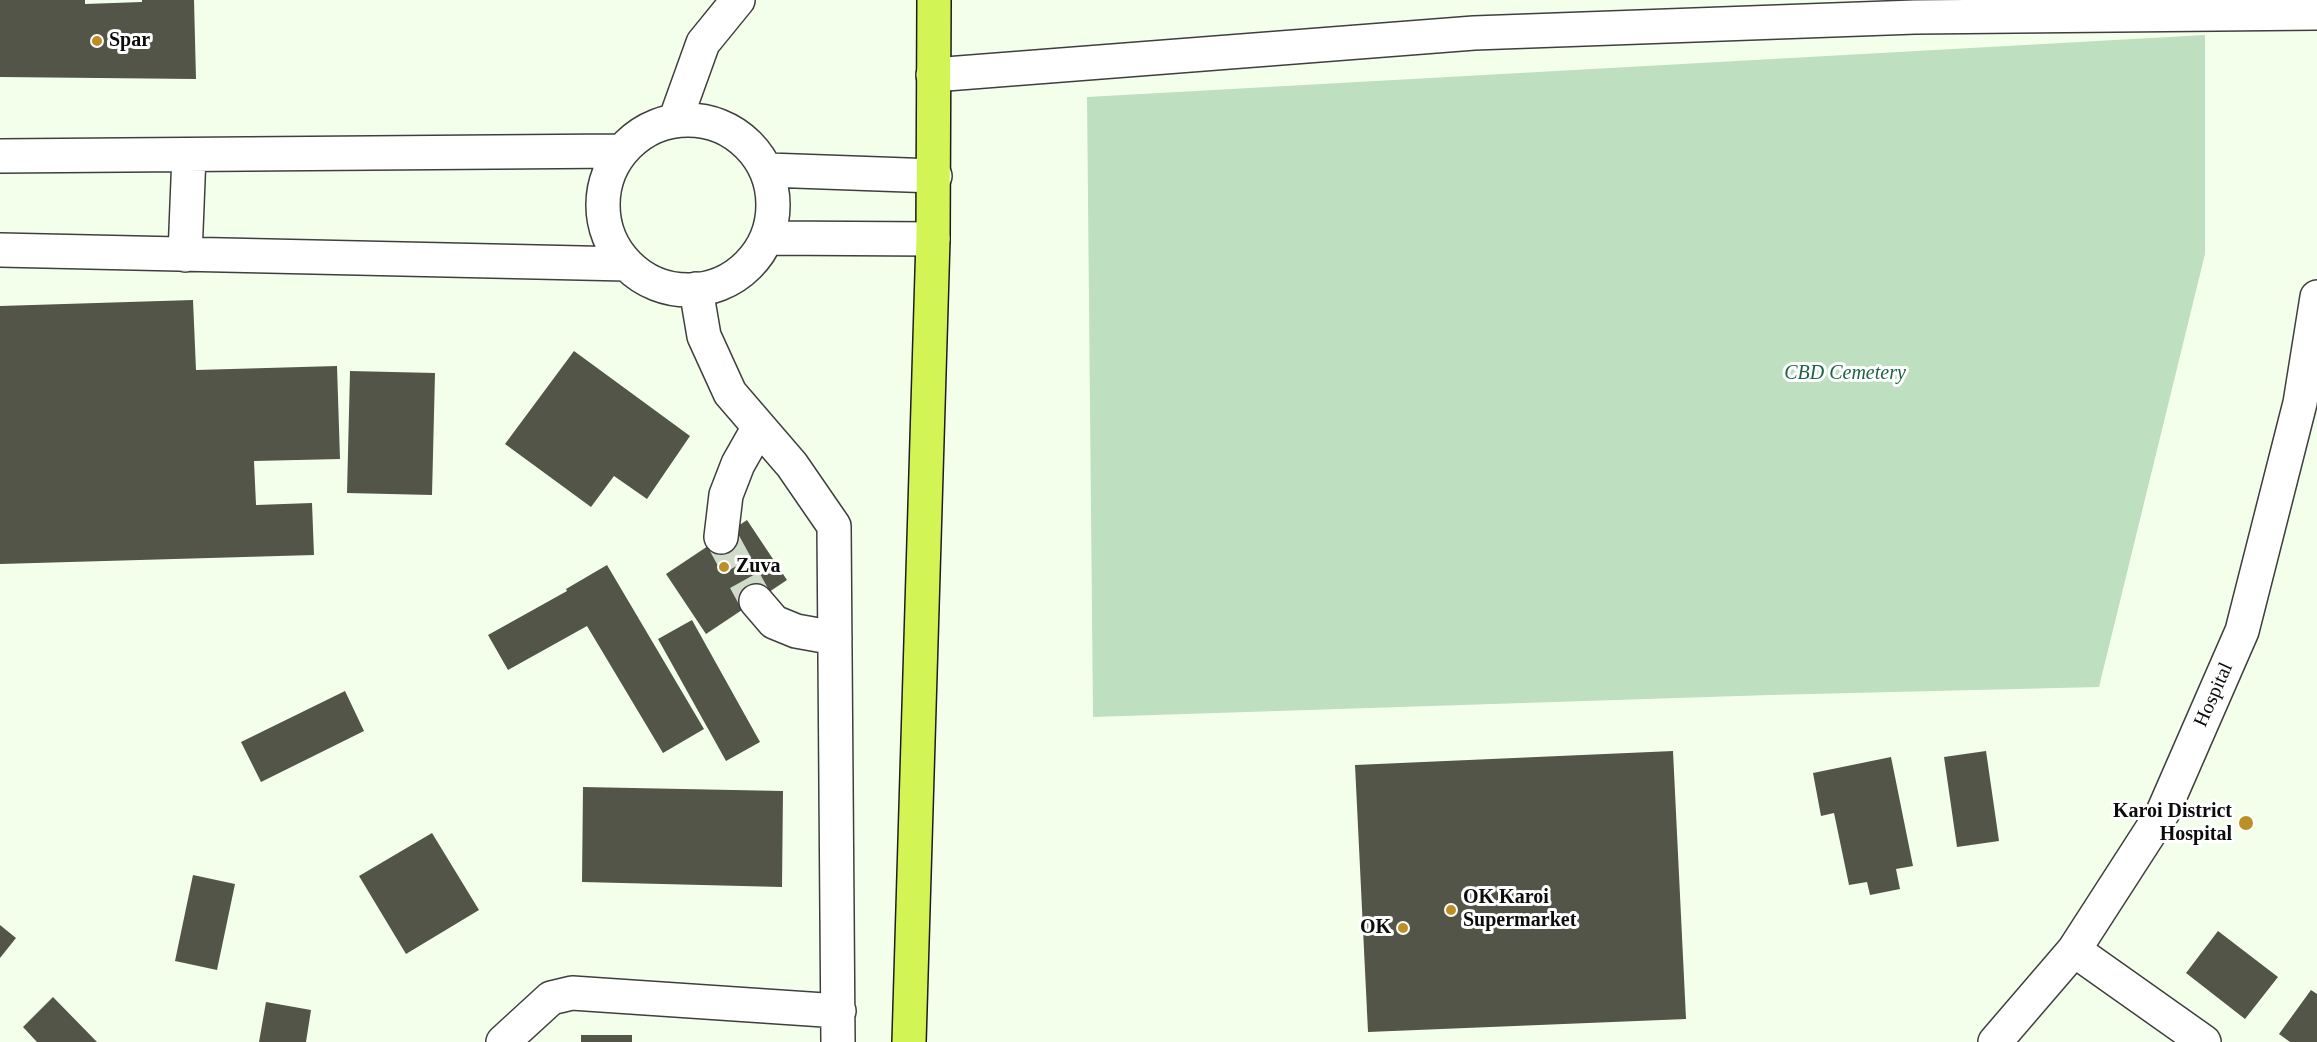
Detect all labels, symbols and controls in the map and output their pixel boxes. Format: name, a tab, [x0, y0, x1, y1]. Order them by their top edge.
place label: Spar	[109, 29, 150, 53]
marker: Spar	[90, 34, 104, 48]
park label: CBD Cemetery	[1784, 362, 1906, 386]
place label: Zuva	[736, 555, 780, 579]
marker: Zuva	[717, 560, 731, 574]
street label: Hospital	[2189, 659, 2239, 731]
place label: Karoi District Hospital	[2113, 800, 2232, 847]
marker: Karoi District Hospital	[2237, 814, 2255, 832]
place label: OK Karoi Supermarket	[1463, 886, 1576, 933]
marker: OK Karoi Supermarket	[1444, 903, 1458, 917]
place label: OK	[1360, 916, 1391, 940]
marker: OK	[1396, 921, 1410, 935]

